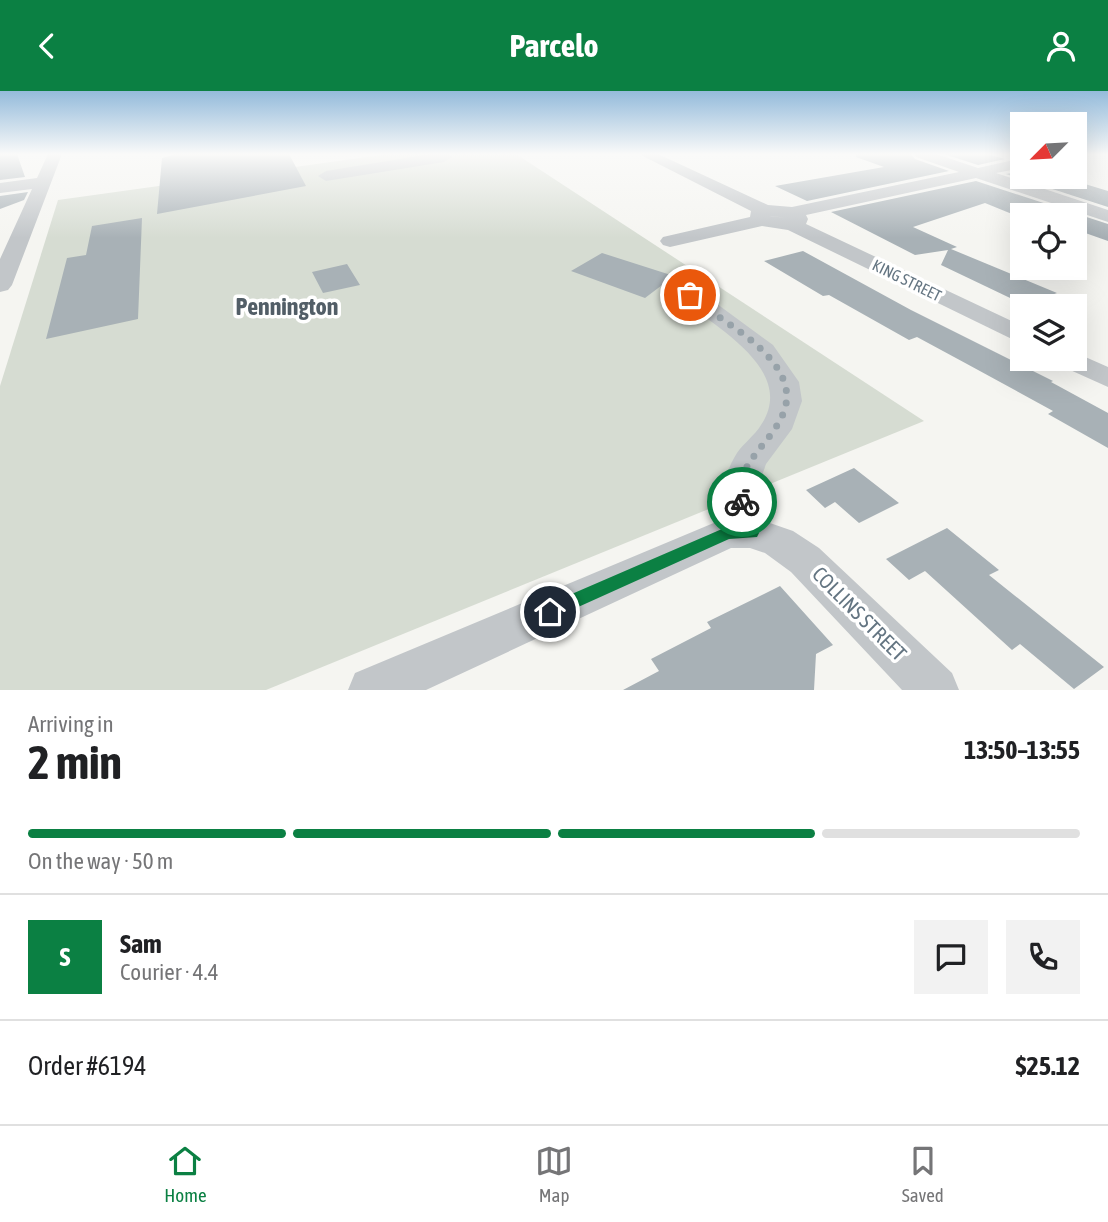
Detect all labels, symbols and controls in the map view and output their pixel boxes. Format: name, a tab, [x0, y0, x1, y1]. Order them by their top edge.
icon: back	[28, 27, 66, 65]
text: Parcelo	[510, 27, 598, 64]
icon: person	[1042, 27, 1080, 65]
north arrow	[1010, 112, 1087, 189]
map controls	[1010, 112, 1087, 371]
button: locate	[1010, 203, 1087, 280]
street label: KING STREET	[870, 256, 944, 304]
pin	[660, 265, 720, 325]
icon: bag	[671, 276, 709, 314]
district label: Pennington	[236, 293, 338, 320]
button: layers	[1010, 294, 1087, 371]
courier	[707, 467, 777, 537]
icon: bike	[723, 483, 761, 521]
street label: COLLINS STREET	[808, 561, 912, 665]
pin	[520, 582, 580, 642]
icon: home	[531, 593, 569, 631]
text: Arriving in	[28, 711, 114, 737]
text: 13:50–13:55	[964, 735, 1080, 765]
text: 2 min	[28, 736, 122, 789]
text: On the way · 50 m	[28, 848, 173, 874]
button: chat	[914, 920, 988, 994]
button: phone	[1006, 920, 1080, 994]
text: Sam	[120, 929, 162, 959]
text: S	[60, 942, 70, 972]
text: Courier · 4.4	[120, 959, 219, 985]
text: Order #6194	[28, 1051, 147, 1081]
text: $25.12	[1016, 1051, 1080, 1081]
tab: Home	[164, 1142, 207, 1206]
tab: Map	[535, 1142, 573, 1206]
tab: Saved	[902, 1142, 944, 1206]

